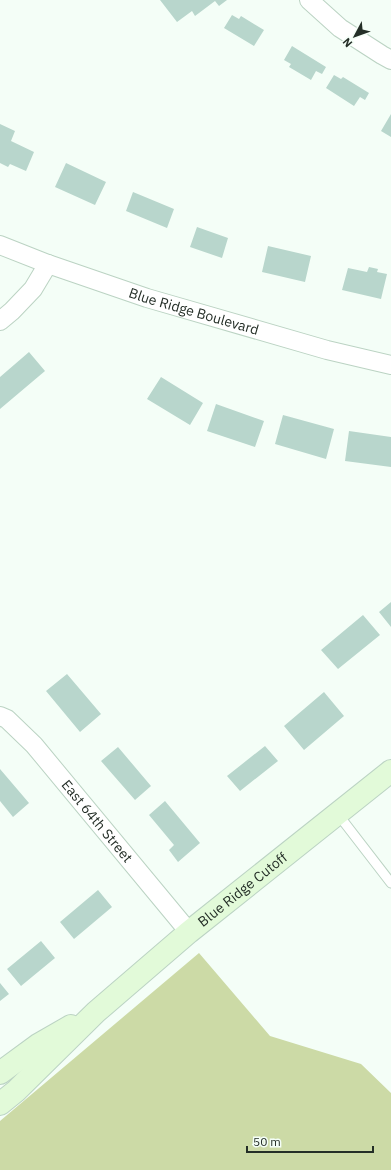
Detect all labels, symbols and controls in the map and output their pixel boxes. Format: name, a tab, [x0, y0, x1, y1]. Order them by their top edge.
north arrow	[335, 16, 375, 56]
text: N	[340, 35, 355, 50]
street label: Blue Ridge Boulevard	[126, 283, 261, 339]
street label: East 64th Street	[58, 776, 137, 866]
street label: Blue Ridge Cutoff	[194, 848, 291, 931]
scale bar	[247, 1128, 373, 1154]
text: 50 m	[253, 1134, 281, 1149]

